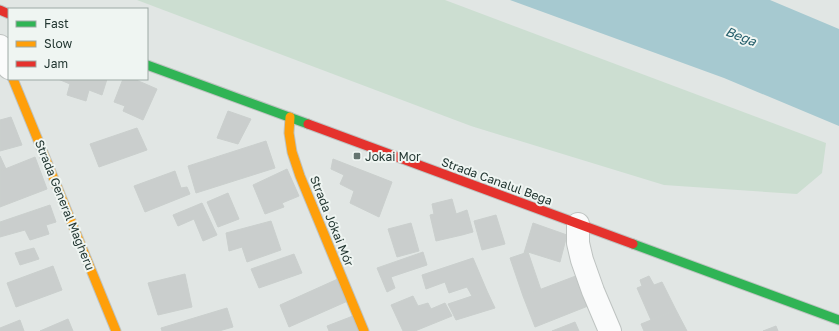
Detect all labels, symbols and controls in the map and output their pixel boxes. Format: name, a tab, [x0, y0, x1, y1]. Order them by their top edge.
legend	[8, 8, 148, 80]
text: Fast	[44, 16, 69, 31]
water label: Bega	[723, 23, 759, 49]
text: Slow	[44, 36, 72, 51]
text: Jam	[44, 56, 68, 71]
street label: Strada General Magheru	[32, 138, 98, 272]
place label: Jokai Mor	[365, 149, 421, 164]
marker: Jokai Mor	[352, 151, 362, 161]
street label: Strada Canalul Bega	[439, 154, 555, 208]
street label: Strada Jókai Mór	[307, 173, 357, 269]

